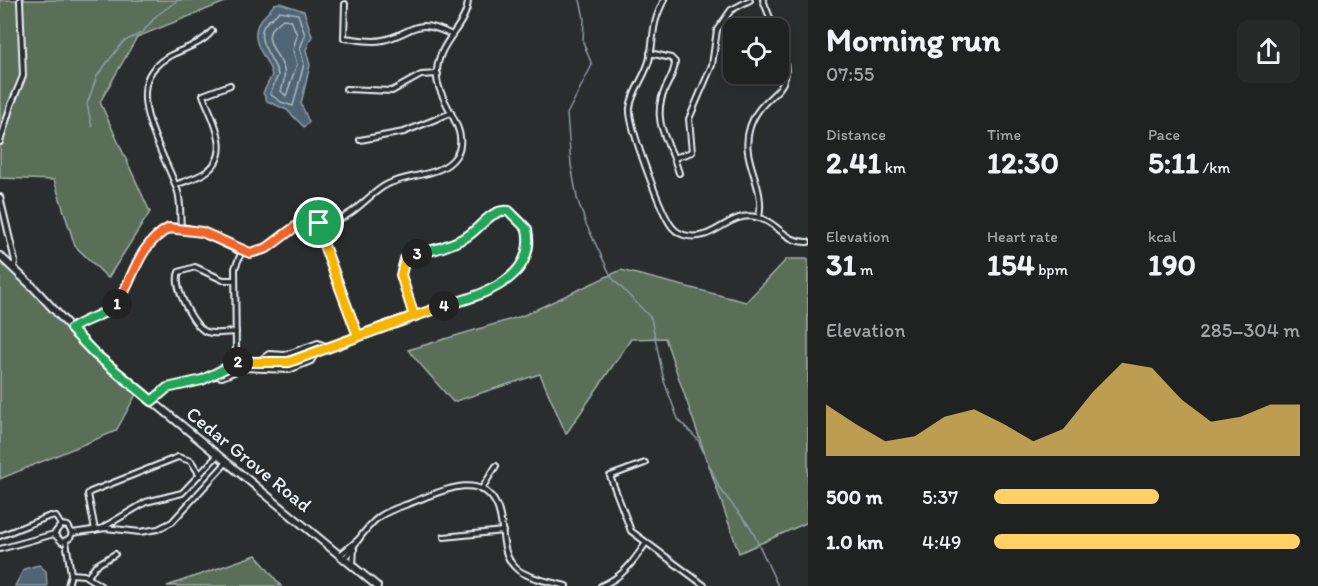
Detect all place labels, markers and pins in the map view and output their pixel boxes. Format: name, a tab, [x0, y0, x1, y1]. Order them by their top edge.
pin	[293, 197, 344, 248]
pin: 3	[402, 239, 432, 269]
pin: 1	[102, 289, 132, 319]
pin: 4	[429, 291, 459, 321]
pin: 2	[223, 347, 253, 377]

